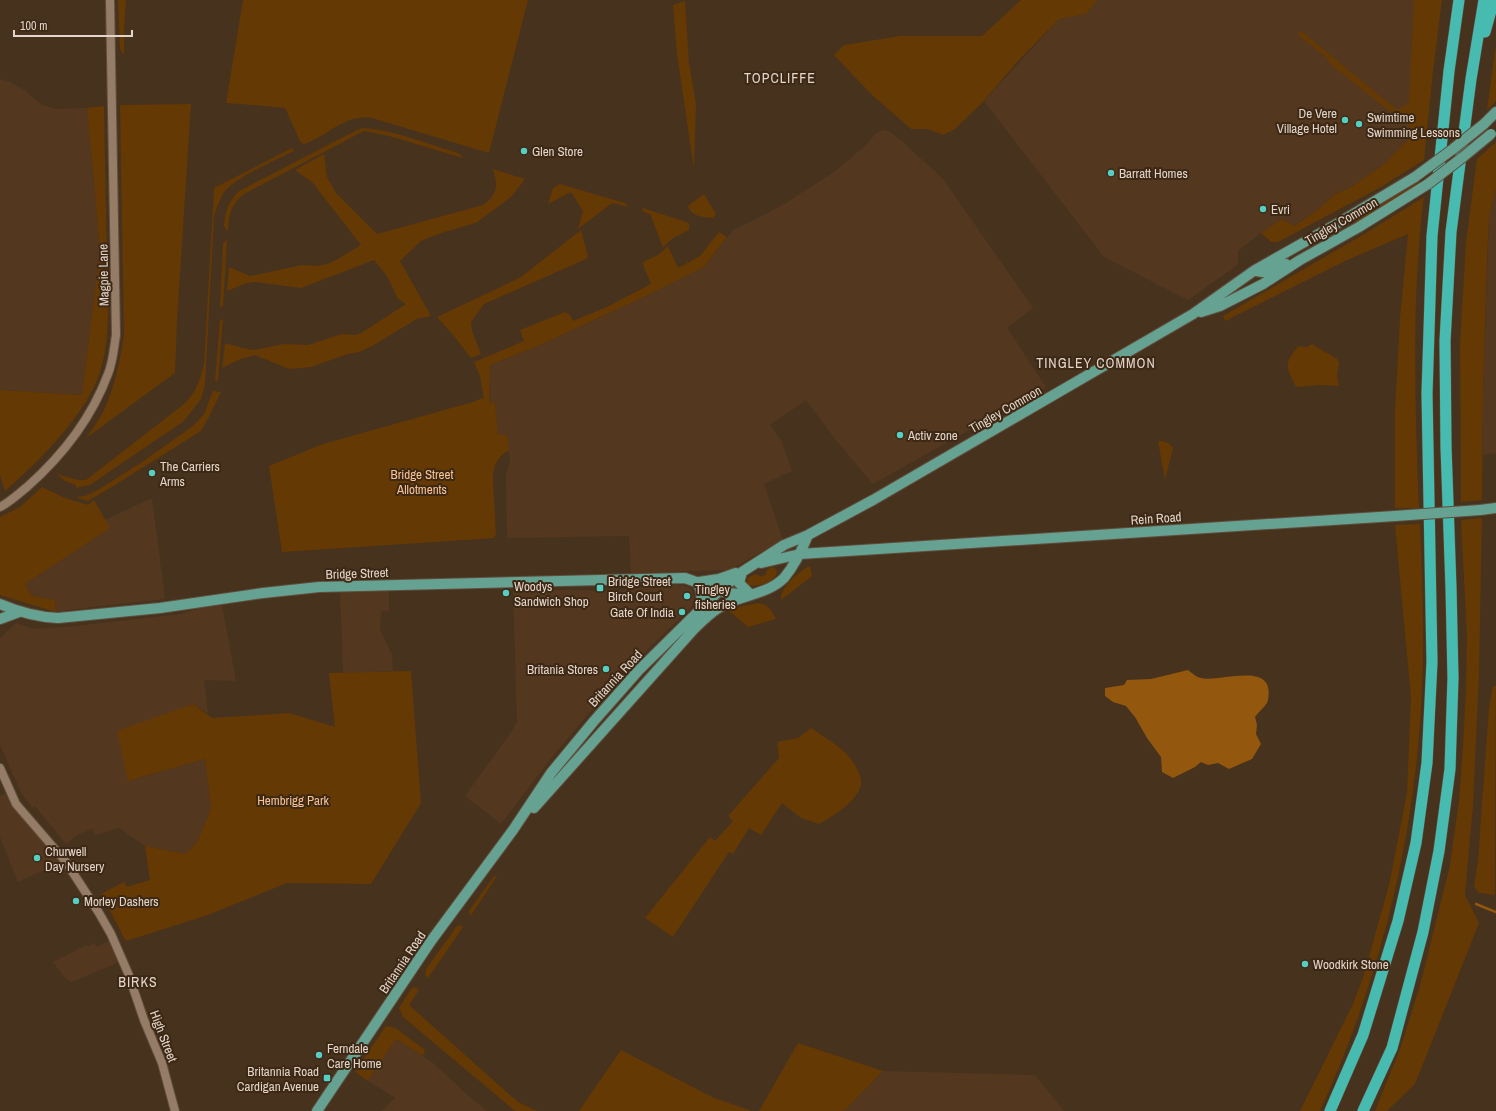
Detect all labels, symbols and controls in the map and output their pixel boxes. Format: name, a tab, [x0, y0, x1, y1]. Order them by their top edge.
scale bar	[14, 12, 132, 38]
text: 100 m	[20, 18, 47, 34]
district label: TOPCLIFFE	[744, 69, 816, 87]
place label: De Vere Village Hotel	[1277, 105, 1337, 137]
place label: Swimtime Swimming Lessons	[1367, 109, 1460, 141]
marker: De Vere Village Hotel	[1340, 115, 1350, 125]
marker: Swimtime Swimming Lessons	[1354, 119, 1364, 129]
place label: Glen Store	[532, 143, 583, 160]
marker: Glen Store	[519, 146, 529, 156]
place label: Barratt Homes	[1119, 165, 1188, 182]
marker: Barratt Homes	[1106, 168, 1116, 178]
street label: Tingley Common	[1302, 194, 1381, 249]
place label: Evri	[1271, 201, 1290, 218]
marker: Evri	[1258, 204, 1268, 214]
street label: Magpie Lane	[94, 244, 113, 306]
district label: TINGLEY COMMON	[1036, 354, 1156, 372]
street label: Tingley Common	[966, 382, 1045, 437]
place label: Activ zone	[907, 427, 958, 444]
marker: Activ zone	[895, 430, 905, 440]
place label: The Carriers Arms	[159, 458, 220, 490]
park label: Bridge Street Allotments	[391, 466, 453, 498]
marker: The Carriers Arms	[147, 468, 157, 478]
street label: Rein Road	[1130, 508, 1182, 529]
street label: Bridge Street	[325, 564, 389, 583]
place label: Bridge Street Birch Court	[608, 573, 671, 605]
place label: Woodys Sandwich Shop	[514, 578, 589, 610]
place label: Tingley fisheries	[695, 581, 736, 613]
marker: Bridge Street Birch Court	[595, 583, 605, 593]
marker: Woodys Sandwich Shop	[501, 588, 511, 598]
marker: Tingley fisheries	[682, 591, 692, 601]
place label: Gate Of India	[610, 604, 674, 621]
marker: Gate Of India	[677, 607, 687, 617]
street label: Britannia Road	[585, 646, 646, 710]
place label: Britania Stores	[527, 661, 598, 678]
marker: Britania Stores	[601, 664, 611, 674]
park label: Hembrigg Park	[257, 792, 330, 809]
place label: Churwell Day Nursery	[45, 843, 105, 875]
marker: Churwell Day Nursery	[32, 853, 42, 863]
place label: Morley Dashers	[84, 893, 159, 910]
marker: Morley Dashers	[71, 896, 81, 906]
street label: Britannia Road	[375, 928, 430, 997]
place label: Woodkirk Stone	[1313, 956, 1389, 973]
marker: Woodkirk Stone	[1300, 959, 1310, 969]
district label: BIRKS	[118, 973, 158, 991]
street label: High Street	[146, 1008, 181, 1064]
place label: Ferndale Care Home	[327, 1040, 382, 1072]
marker: Ferndale Care Home	[314, 1050, 324, 1060]
place label: Britannia Road Cardigan Avenue	[237, 1063, 319, 1095]
marker: Britannia Road Cardigan Avenue	[322, 1073, 332, 1083]

